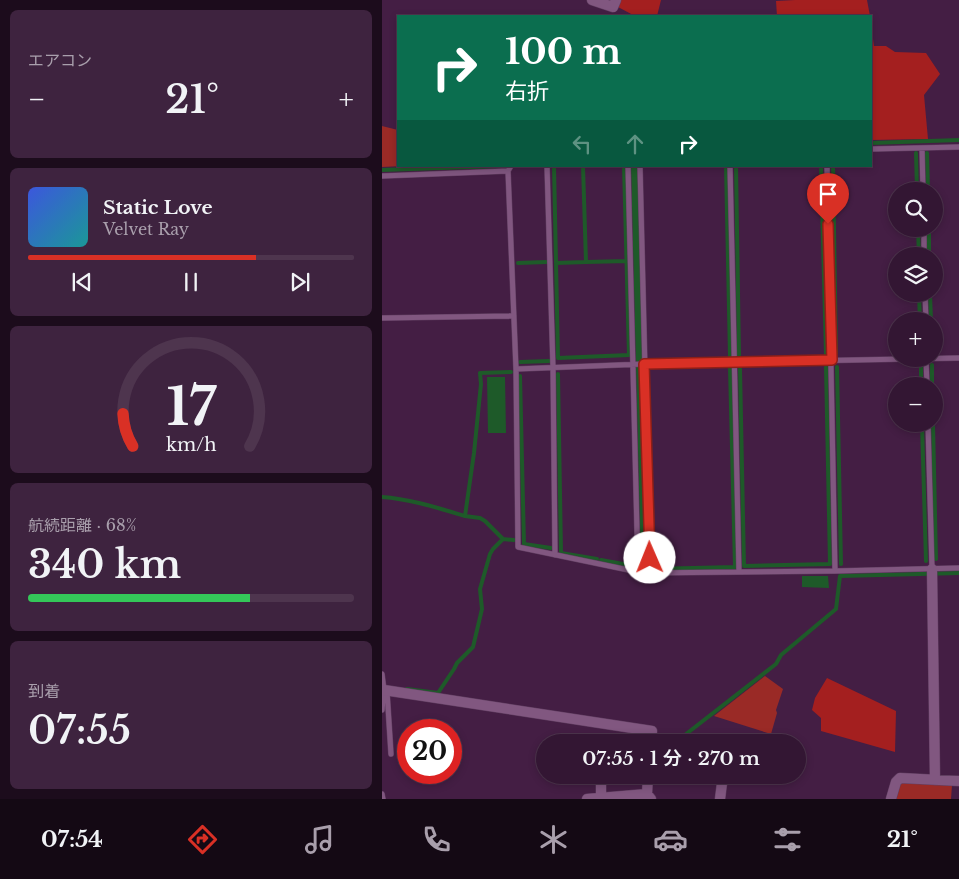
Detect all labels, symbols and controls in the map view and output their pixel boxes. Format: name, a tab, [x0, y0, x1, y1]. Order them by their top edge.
text: 100 m	[505, 30, 621, 73]
icon: right	[422, 35, 487, 100]
text: エアコン	[28, 50, 92, 70]
text: 21°	[165, 76, 219, 123]
text: 右折	[505, 78, 549, 105]
text: −	[28, 82, 46, 117]
text: +	[339, 82, 354, 117]
icon: left	[568, 130, 596, 158]
icon: ahead	[621, 130, 649, 158]
icon: right	[674, 130, 702, 158]
pin	[807, 173, 849, 224]
icon: arrive	[814, 180, 842, 208]
map controls	[888, 182, 943, 432]
button: search	[888, 182, 943, 237]
text: Static Love	[103, 196, 213, 219]
text: Velvet Ray	[103, 219, 189, 239]
button: layers	[888, 247, 943, 302]
icon: previous	[68, 268, 96, 296]
icon: pause	[177, 268, 205, 296]
icon: next	[286, 268, 314, 296]
button: +	[888, 312, 943, 367]
text: 17	[166, 375, 217, 439]
button: −	[888, 377, 943, 432]
text: km/h	[166, 434, 216, 456]
text: 航続距離 · 68%	[28, 515, 136, 535]
position arrow	[623, 531, 675, 583]
text: 340 km	[28, 541, 181, 588]
text: 到着	[28, 681, 60, 701]
text: 07:55	[28, 707, 131, 754]
speed limit sign: 20	[397, 719, 462, 784]
text: 07:55 · 1 分 · 270 m	[582, 747, 760, 770]
icon: directions	[185, 822, 220, 857]
icon: music	[302, 822, 337, 857]
icon: phone	[419, 822, 454, 857]
icon: climate	[536, 822, 571, 857]
icon: car	[653, 822, 688, 857]
icon: filters	[770, 822, 805, 857]
text: 07:54	[41, 826, 103, 853]
text: 21°	[887, 826, 918, 853]

